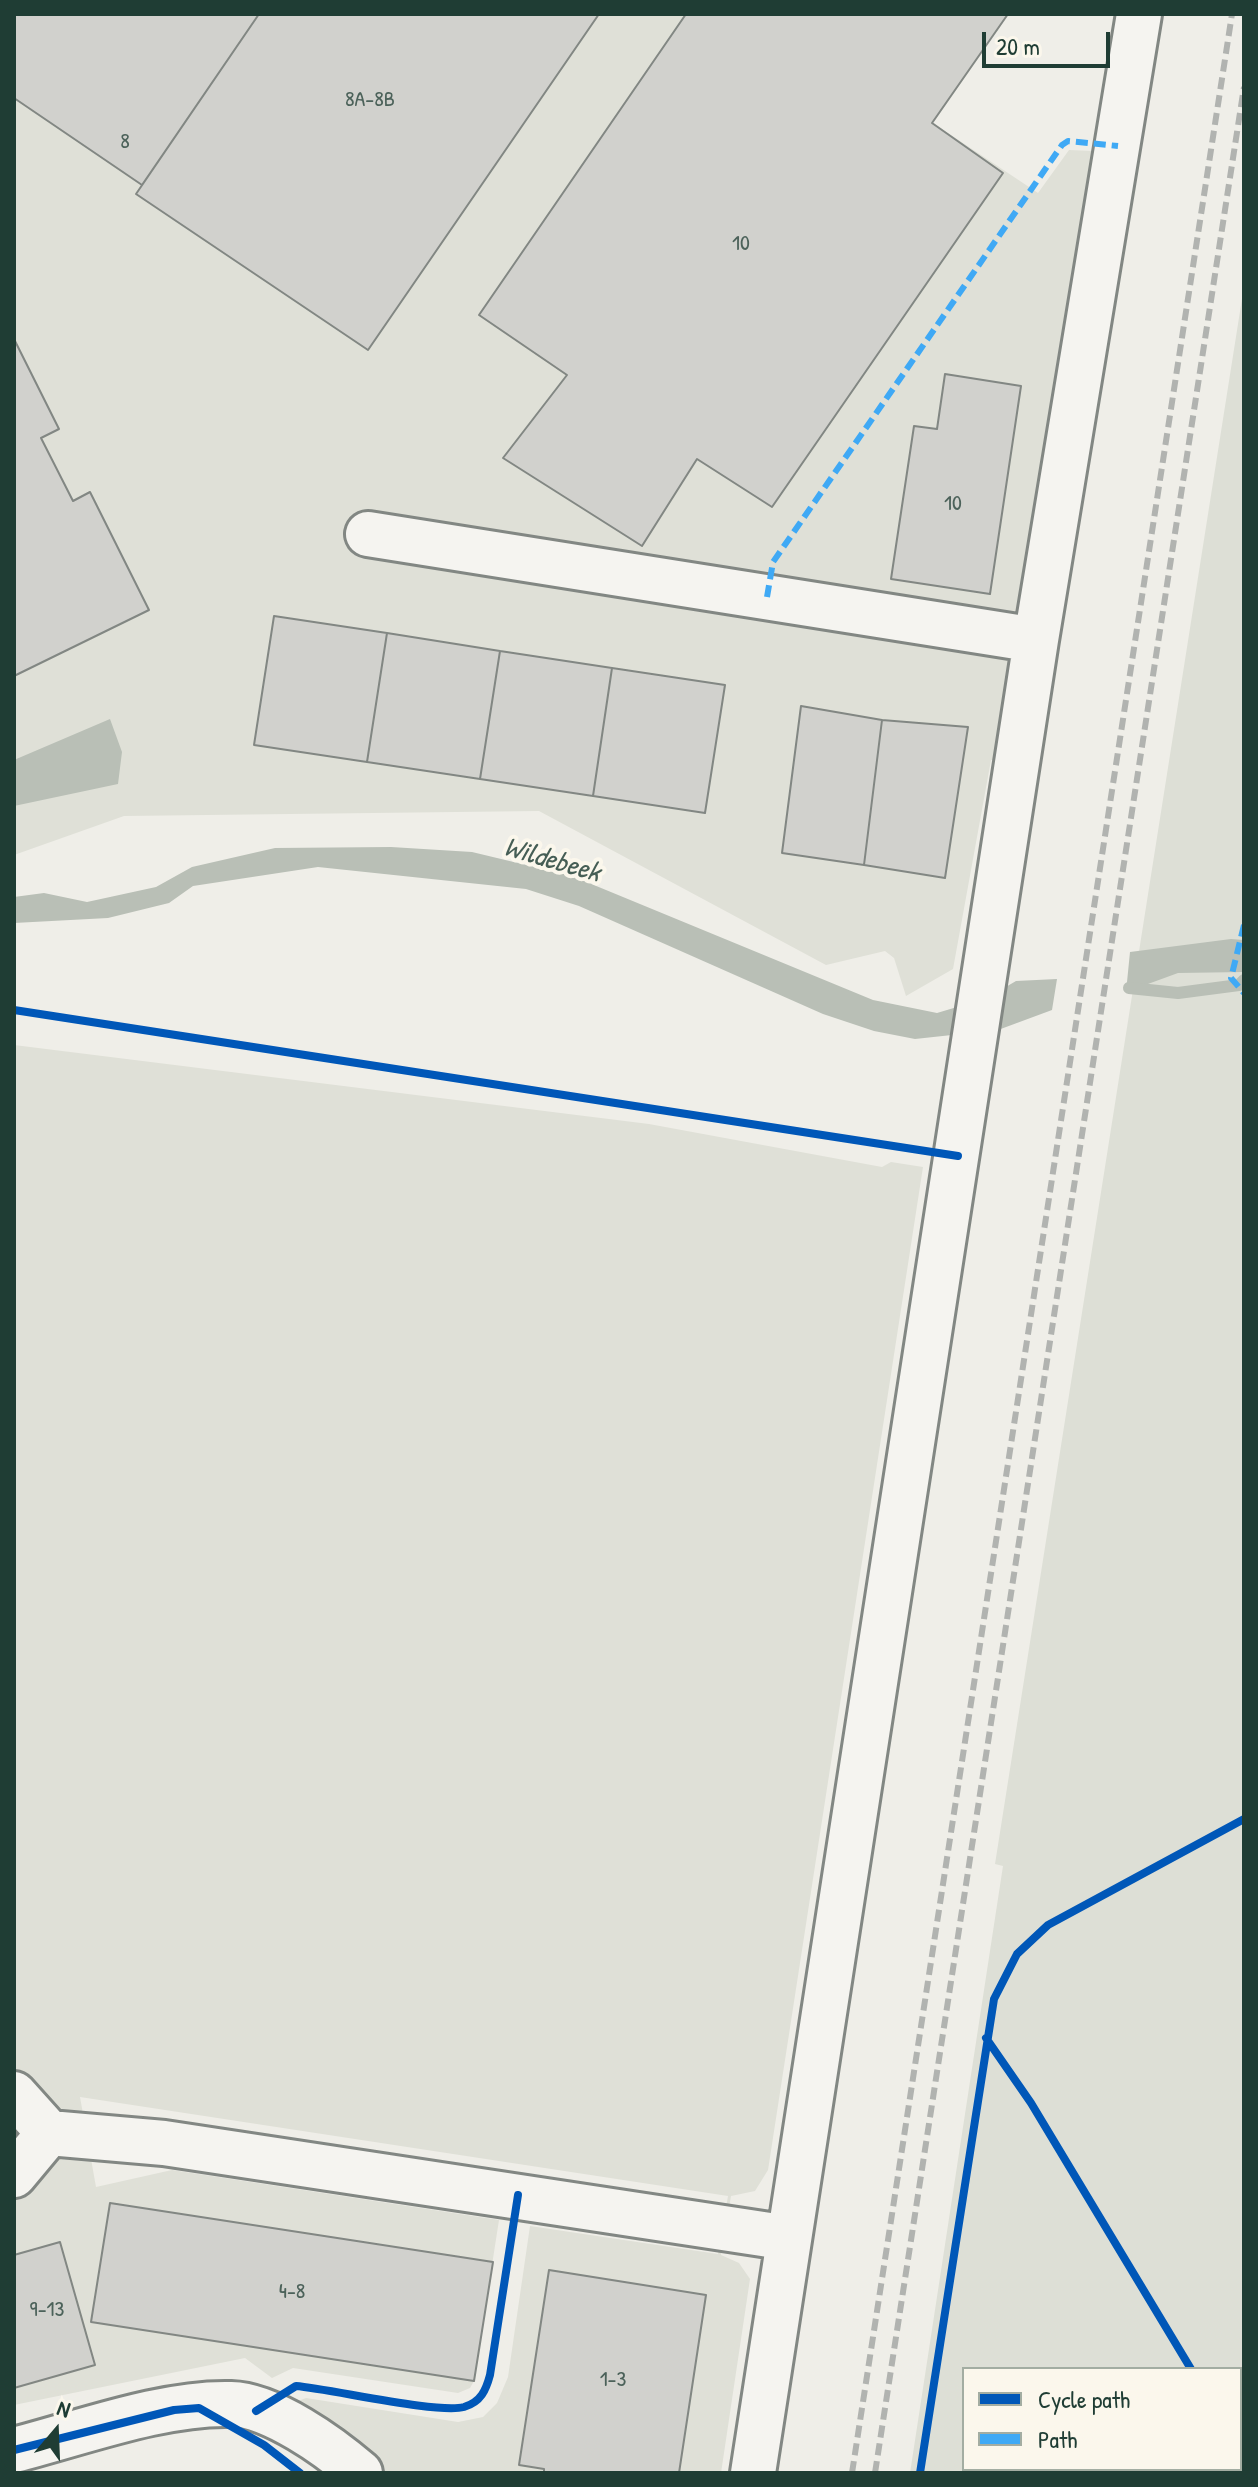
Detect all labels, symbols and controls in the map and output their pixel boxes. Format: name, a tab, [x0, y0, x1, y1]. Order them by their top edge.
scale bar	[986, 16, 1114, 66]
text: 20 m	[996, 30, 1040, 62]
house number: 8A-8B	[345, 87, 395, 113]
house number: 8	[120, 129, 130, 155]
house number: 10	[732, 231, 750, 257]
house number: 10	[944, 491, 962, 517]
water label: Wildebeek	[500, 831, 604, 891]
house number: 4-8	[279, 2279, 305, 2305]
house number: 9-13	[30, 2297, 64, 2323]
house number: 1-3	[600, 2367, 626, 2393]
legend	[962, 2367, 1242, 2471]
text: Cycle path	[1038, 2383, 1130, 2415]
north arrow	[16, 2391, 96, 2471]
text: N	[53, 2392, 74, 2424]
text: Path	[1038, 2423, 1077, 2455]

